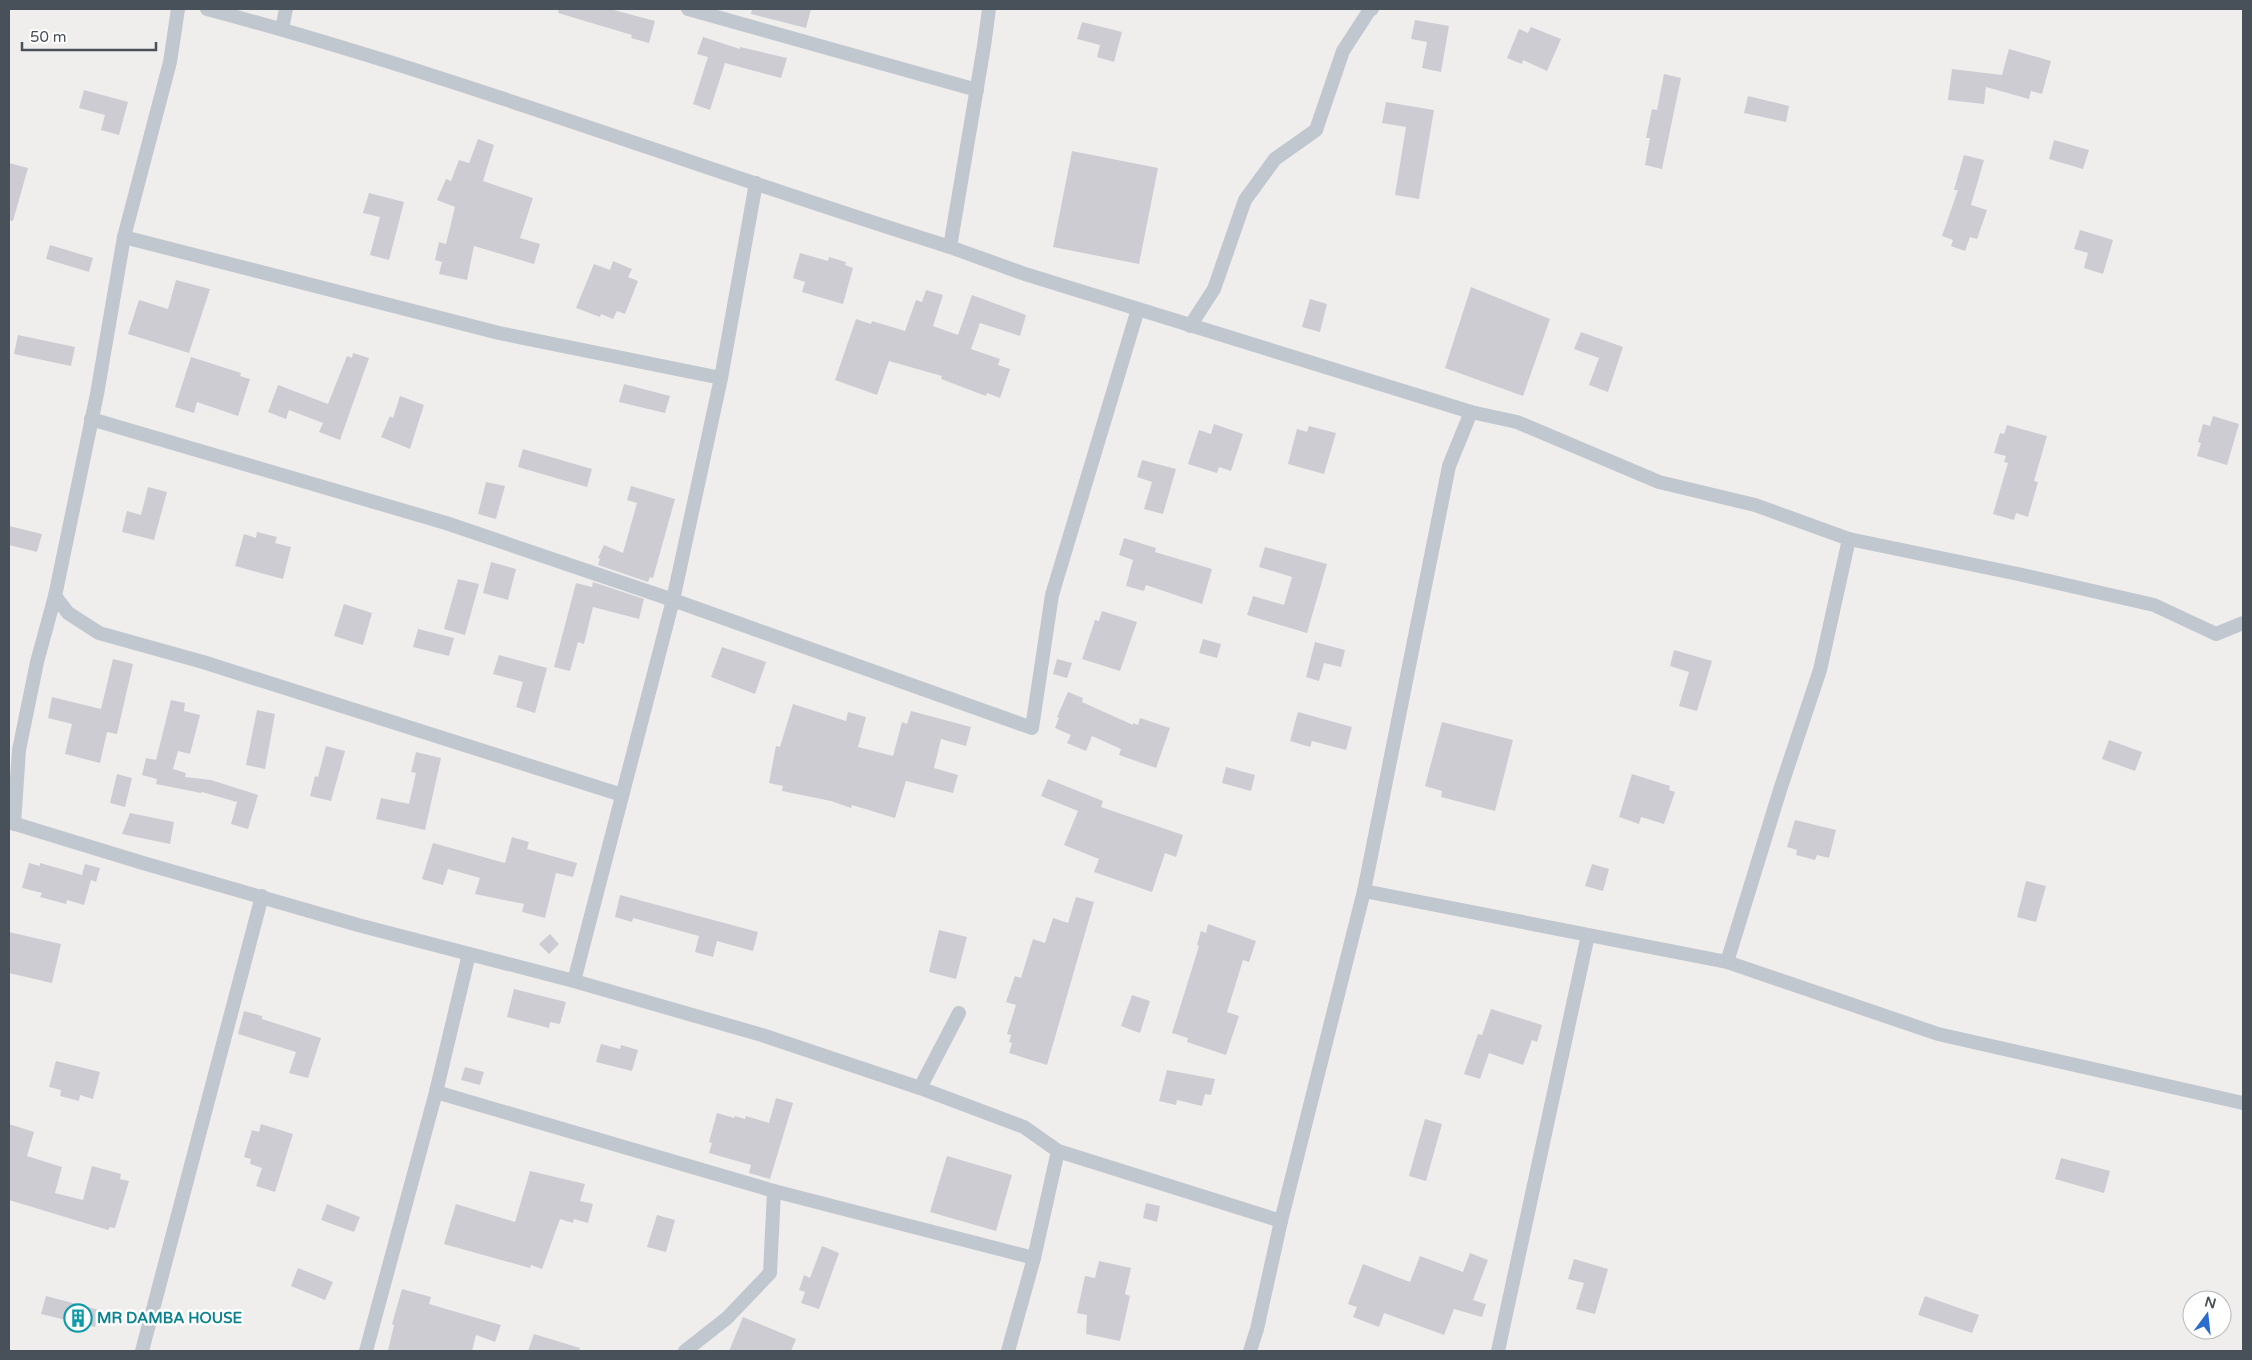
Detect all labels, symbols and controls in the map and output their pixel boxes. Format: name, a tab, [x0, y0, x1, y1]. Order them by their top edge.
scale bar	[22, 20, 156, 52]
text: 50 m	[30, 28, 67, 46]
north arrow	[2182, 1290, 2232, 1340]
text: N	[2203, 1293, 2218, 1313]
building icon: MR DAMBA HOUSE	[63, 1303, 93, 1333]
place label: MR DAMBA HOUSE	[97, 1309, 242, 1327]

